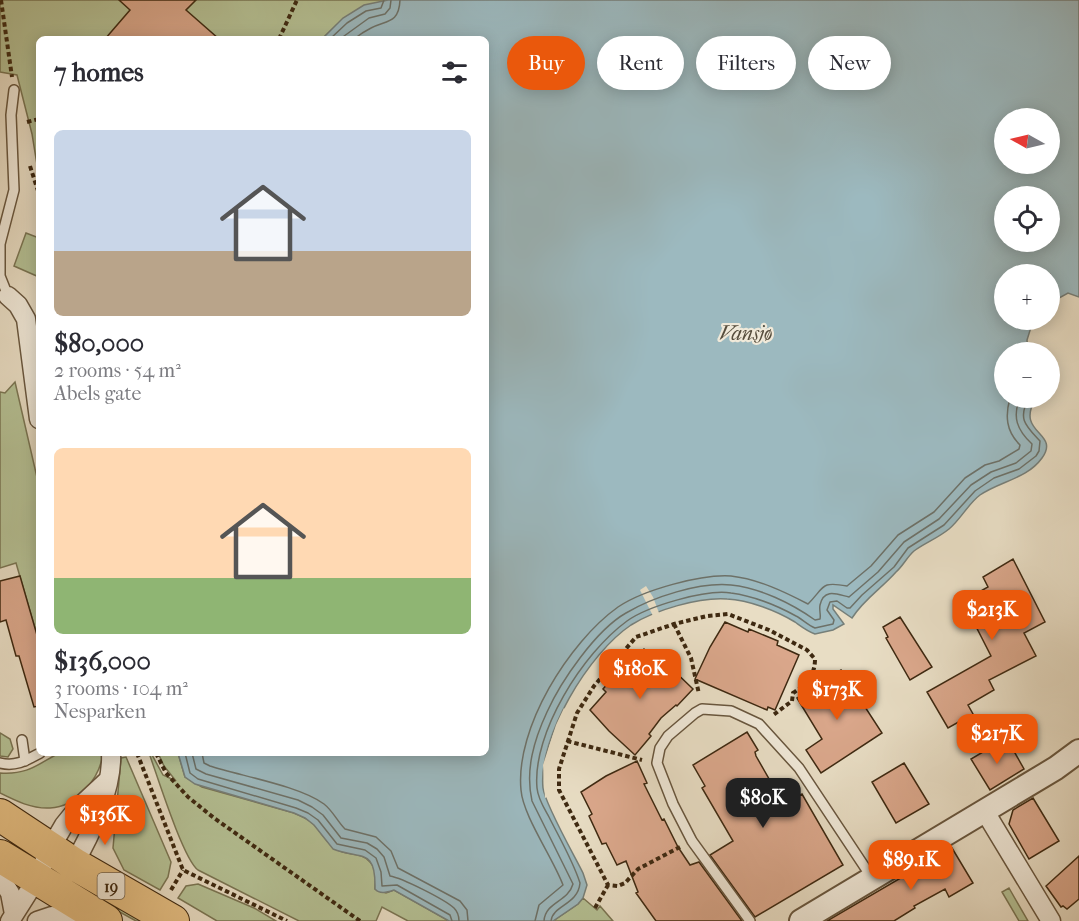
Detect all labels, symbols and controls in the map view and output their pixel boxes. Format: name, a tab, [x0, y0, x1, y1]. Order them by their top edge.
chip: Buy	[507, 36, 585, 90]
chip: Rent	[597, 36, 684, 90]
chip: Filters	[696, 36, 796, 90]
chip: New	[808, 36, 891, 90]
icon: filters	[438, 56, 471, 89]
text: 7 homes	[54, 57, 144, 88]
north arrow	[994, 108, 1060, 174]
map controls	[994, 108, 1060, 408]
icon: home	[209, 169, 317, 277]
button: locate	[994, 186, 1060, 252]
button: +	[994, 264, 1060, 330]
water label: Vansjø	[719, 322, 773, 345]
text: $80,000	[54, 328, 144, 359]
button: −	[994, 342, 1060, 408]
text: 2 rooms · 54 m²	[54, 359, 181, 382]
text: Abels gate	[54, 382, 141, 405]
icon: home	[209, 487, 317, 595]
pin: $213K	[950, 590, 1034, 641]
text: $213K	[966, 598, 1018, 621]
text: $136,000	[54, 646, 151, 677]
pin: $180K	[598, 649, 682, 700]
text: $180K	[613, 657, 667, 680]
pin: $173K	[795, 670, 879, 721]
text: 3 rooms · 104 m²	[54, 677, 188, 700]
text: $173K	[812, 678, 862, 701]
text: Nesparken	[54, 700, 146, 723]
pin: $217K	[955, 714, 1039, 765]
text: $217K	[971, 722, 1023, 745]
pin: $80K	[727, 778, 799, 829]
text: $80K	[740, 786, 786, 809]
pin: $136K	[63, 795, 147, 846]
text: $136K	[79, 803, 131, 826]
pin: $89.1K	[862, 840, 960, 891]
text: $89.1K	[882, 848, 940, 871]
road number: 19	[98, 873, 124, 899]

